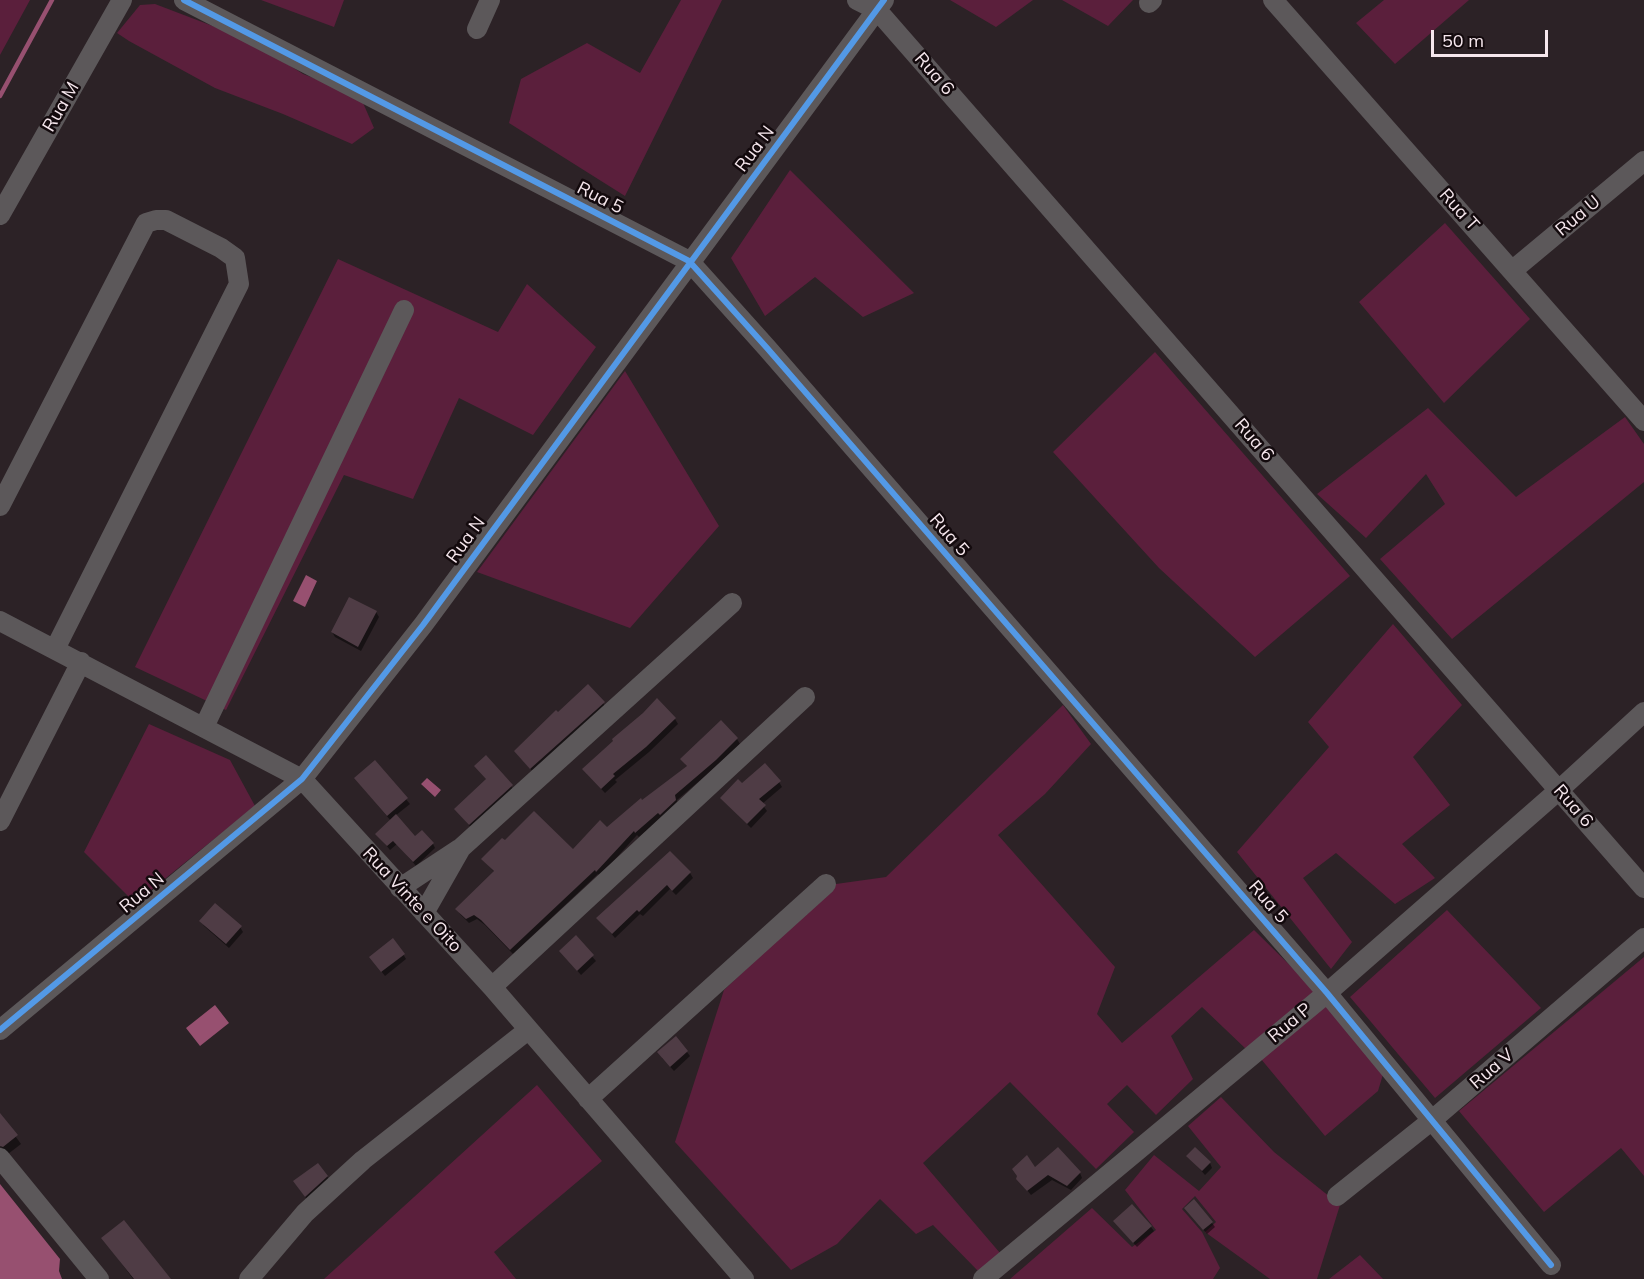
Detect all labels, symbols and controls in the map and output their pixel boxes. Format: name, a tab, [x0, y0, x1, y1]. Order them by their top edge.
scale bar	[1434, 18, 1551, 56]
text: 50 m	[1442, 29, 1484, 52]
street label: Rua 6	[910, 48, 958, 100]
street label: Rua M	[38, 78, 84, 136]
street label: Rua N	[731, 122, 779, 176]
street label: Rua 5	[573, 177, 627, 219]
street label: Rua T	[1435, 184, 1483, 236]
street label: Rua U	[1551, 191, 1605, 241]
street label: Rua 6	[1230, 414, 1278, 466]
street label: Rua 5	[925, 509, 973, 561]
street label: Rua N	[442, 513, 490, 567]
street label: Rua 6	[1549, 780, 1597, 832]
street label: Rua Vinte e Oito	[358, 843, 466, 957]
street label: Rua N	[115, 868, 169, 918]
street label: Rua 5	[1244, 876, 1292, 928]
street label: Rua P	[1264, 999, 1316, 1047]
street label: Rua V	[1466, 1044, 1518, 1094]

